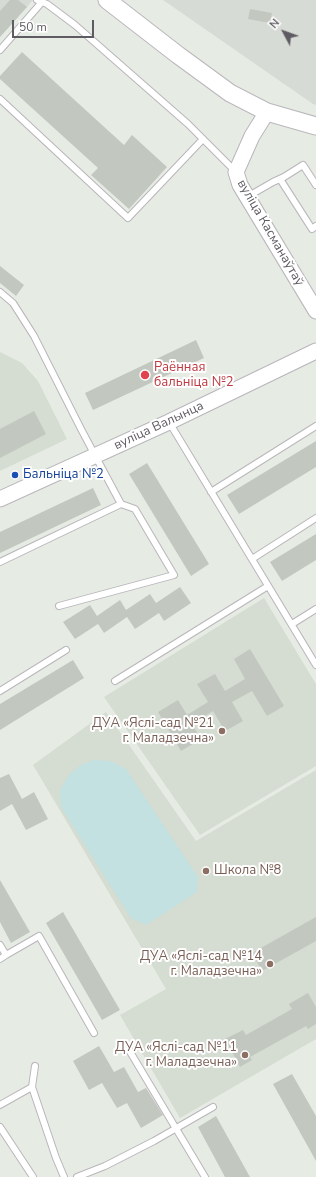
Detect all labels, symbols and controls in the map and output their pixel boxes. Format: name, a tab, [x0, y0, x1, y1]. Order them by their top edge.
scale bar	[14, 12, 96, 38]
north arrow	[264, 12, 304, 52]
text: N	[266, 16, 283, 32]
text: 50 m	[19, 19, 47, 35]
street label: вуліца Касманаўтаў	[233, 177, 307, 289]
place label: Раённая бальніца №2	[154, 360, 234, 391]
marker: Раённая бальніца №2	[139, 369, 151, 381]
street label: вуліца Валынца	[112, 398, 206, 454]
place label: Бальніца №2	[23, 467, 104, 483]
marker: Бальніца №2	[10, 470, 20, 480]
place label: ДУА «Яслі-сад №21 г. Маладзечна»	[92, 716, 214, 747]
marker: ДУА «Яслі-сад №21 г. Маладзечна»	[217, 726, 227, 736]
place label: Школа №8	[214, 863, 281, 879]
marker: Школа №8	[201, 866, 211, 876]
place label: ДУА «Яслі-сад №14 г. Маладзечна»	[140, 949, 262, 980]
marker: ДУА «Яслі-сад №14 г. Маладзечна»	[265, 959, 275, 969]
place label: ДУА «Яслі-сад №11 г. Маладзечна»	[115, 1040, 237, 1071]
marker: ДУА «Яслі-сад №11 г. Маладзечна»	[240, 1050, 250, 1060]

